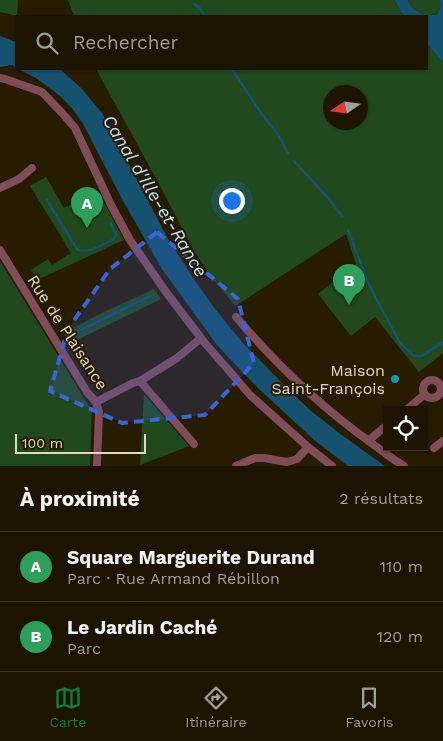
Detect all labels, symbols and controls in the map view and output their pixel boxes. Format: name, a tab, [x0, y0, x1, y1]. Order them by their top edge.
search box	[15, 15, 428, 70]
icon: search	[33, 29, 61, 57]
text: Rechercher	[73, 31, 178, 54]
north arrow	[323, 85, 368, 130]
water label: Canal d'Ille-et-Rance	[99, 111, 212, 281]
pin: A	[71, 187, 103, 228]
your location	[219, 188, 245, 214]
pin: B	[333, 264, 365, 305]
street label: Rue de Plaisance	[23, 271, 112, 393]
place label: Maison Saint-François	[272, 361, 385, 398]
marker: Maison Saint-François	[389, 373, 401, 385]
map controls	[383, 406, 428, 451]
button: locate	[383, 406, 428, 451]
scale bar	[15, 431, 146, 454]
text: 100 m	[22, 435, 63, 451]
text: À proximité	[20, 486, 140, 511]
text: 2 résultats	[339, 489, 423, 508]
text: Square Marguerite Durand	[67, 546, 315, 569]
text: A	[31, 557, 41, 576]
text: 110 m	[380, 557, 423, 576]
text: Parc · Rue Armand Rébillon	[67, 569, 280, 588]
text: Le Jardin Caché	[67, 616, 217, 639]
text: B	[31, 627, 41, 646]
text: 120 m	[377, 627, 423, 646]
text: Parc	[67, 639, 101, 658]
tab: Carte	[50, 684, 86, 730]
tab: Itinéraire	[185, 684, 246, 730]
tab: Favoris	[345, 684, 394, 730]

